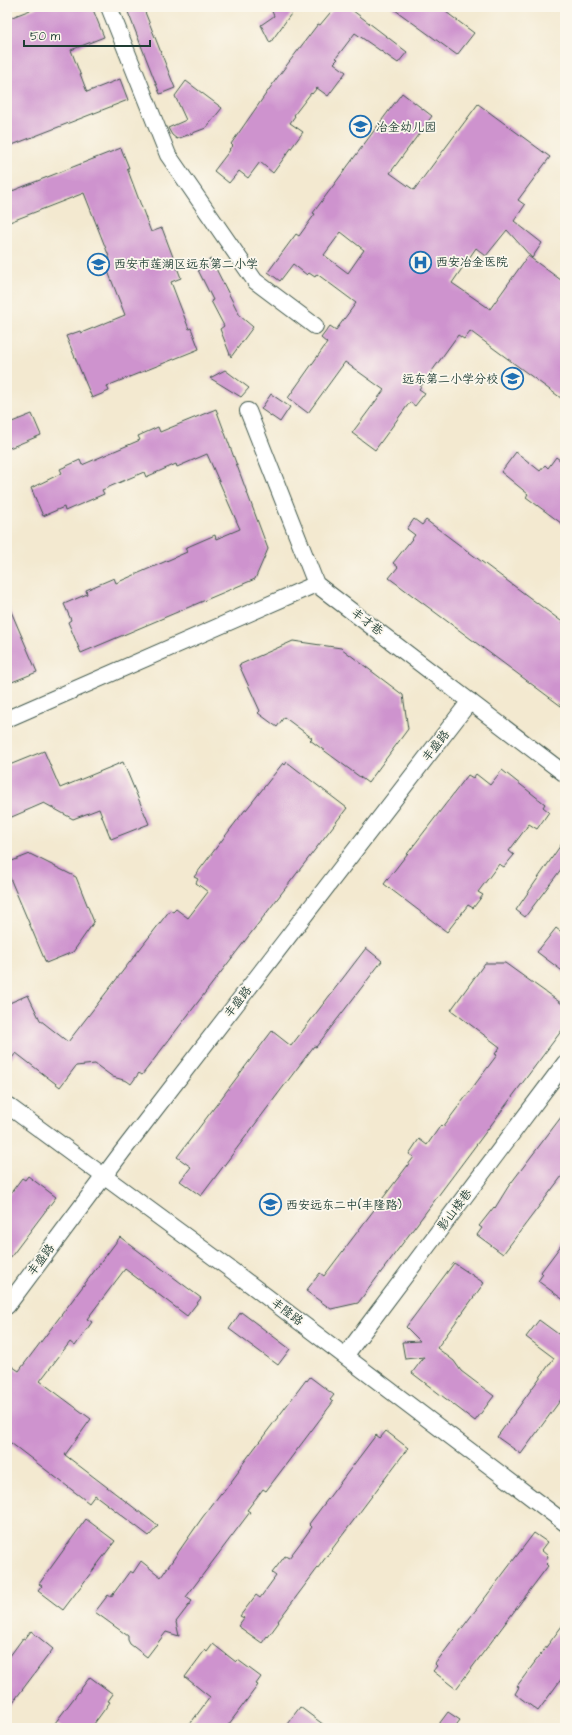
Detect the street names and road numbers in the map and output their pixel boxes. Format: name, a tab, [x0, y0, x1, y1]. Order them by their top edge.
street label: 丰才巷	[348, 604, 386, 640]
street label: 丰盛路	[418, 727, 454, 765]
street label: 丰盛路	[220, 983, 256, 1021]
street label: 影山楼巷	[434, 1186, 476, 1234]
street label: 丰盛路	[23, 1241, 59, 1279]
street label: 丰隆路	[268, 1294, 306, 1330]

